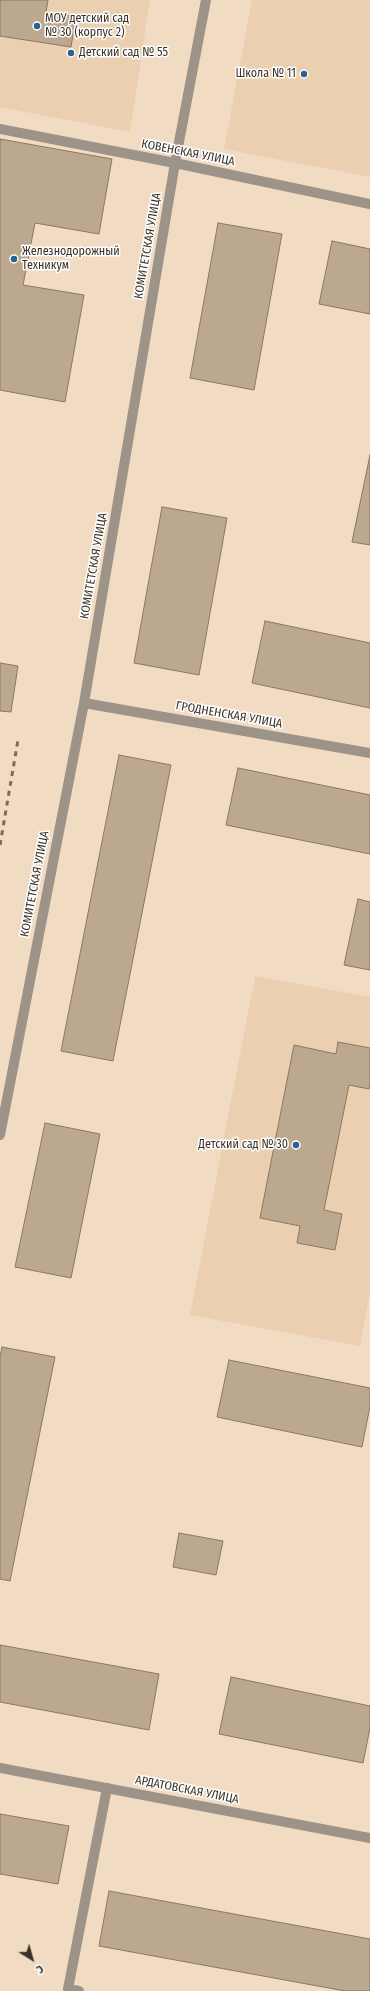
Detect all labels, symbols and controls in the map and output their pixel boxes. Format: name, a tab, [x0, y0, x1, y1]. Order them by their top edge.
place label: МОУ детский сад № 30 (корпус 2)	[45, 12, 129, 40]
marker: МОУ детский сад № 30 (корпус 2)	[32, 21, 42, 31]
place label: Детский сад № 55	[79, 46, 168, 60]
marker: Детский сад № 55	[66, 48, 76, 58]
place label: Школа № 11	[235, 67, 296, 81]
marker: Школа № 11	[299, 69, 309, 79]
street label: КОВЕНСКАЯ УЛИЦА	[140, 137, 236, 169]
street label: КОМИТЕТСКАЯ УЛИЦА	[132, 192, 164, 300]
place label: Железнодорожный Техникум	[22, 245, 120, 273]
marker: Железнодорожный Техникум	[9, 254, 19, 264]
street label: КОМИТЕТСКАЯ УЛИЦА	[78, 512, 110, 620]
street label: ГРОДНЕНСКАЯ УЛИЦА	[175, 699, 283, 731]
street label: КОМИТЕТСКАЯ УЛИЦА	[18, 830, 52, 938]
place label: Детский сад № 30	[198, 1138, 288, 1152]
marker: Детский сад № 30	[291, 1140, 301, 1150]
street label: АРДАТОВСКАЯ УЛИЦА	[134, 1773, 240, 1807]
north arrow	[12, 1939, 52, 1979]
text: С	[33, 1962, 46, 1976]

